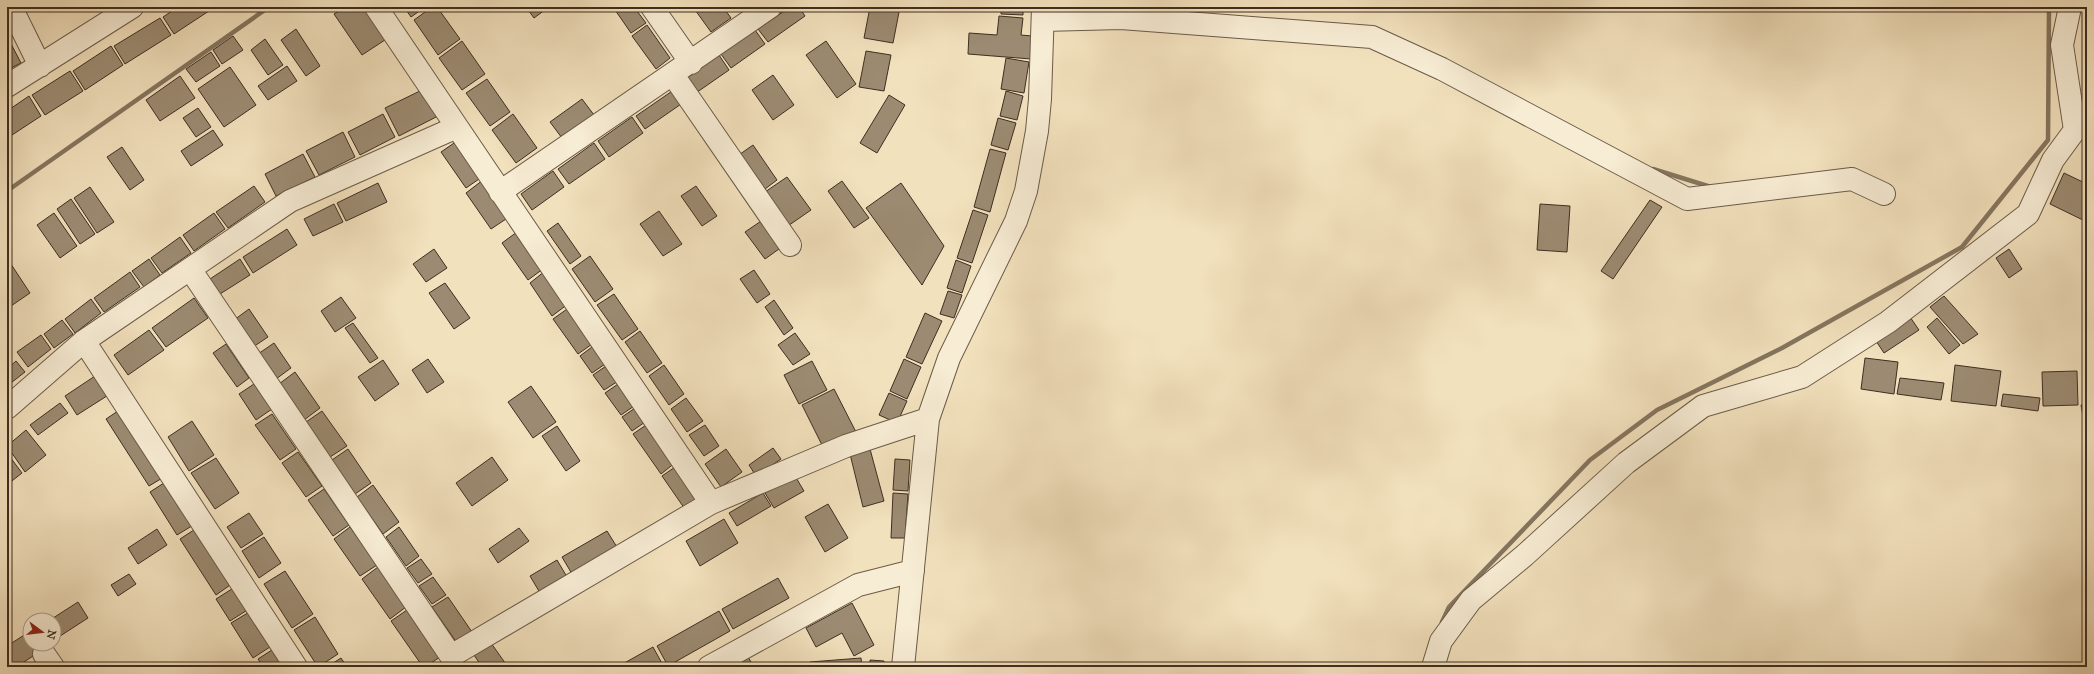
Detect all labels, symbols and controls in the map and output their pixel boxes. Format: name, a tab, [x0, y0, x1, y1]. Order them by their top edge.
north arrow	[22, 612, 62, 652]
text: N	[44, 628, 59, 641]

